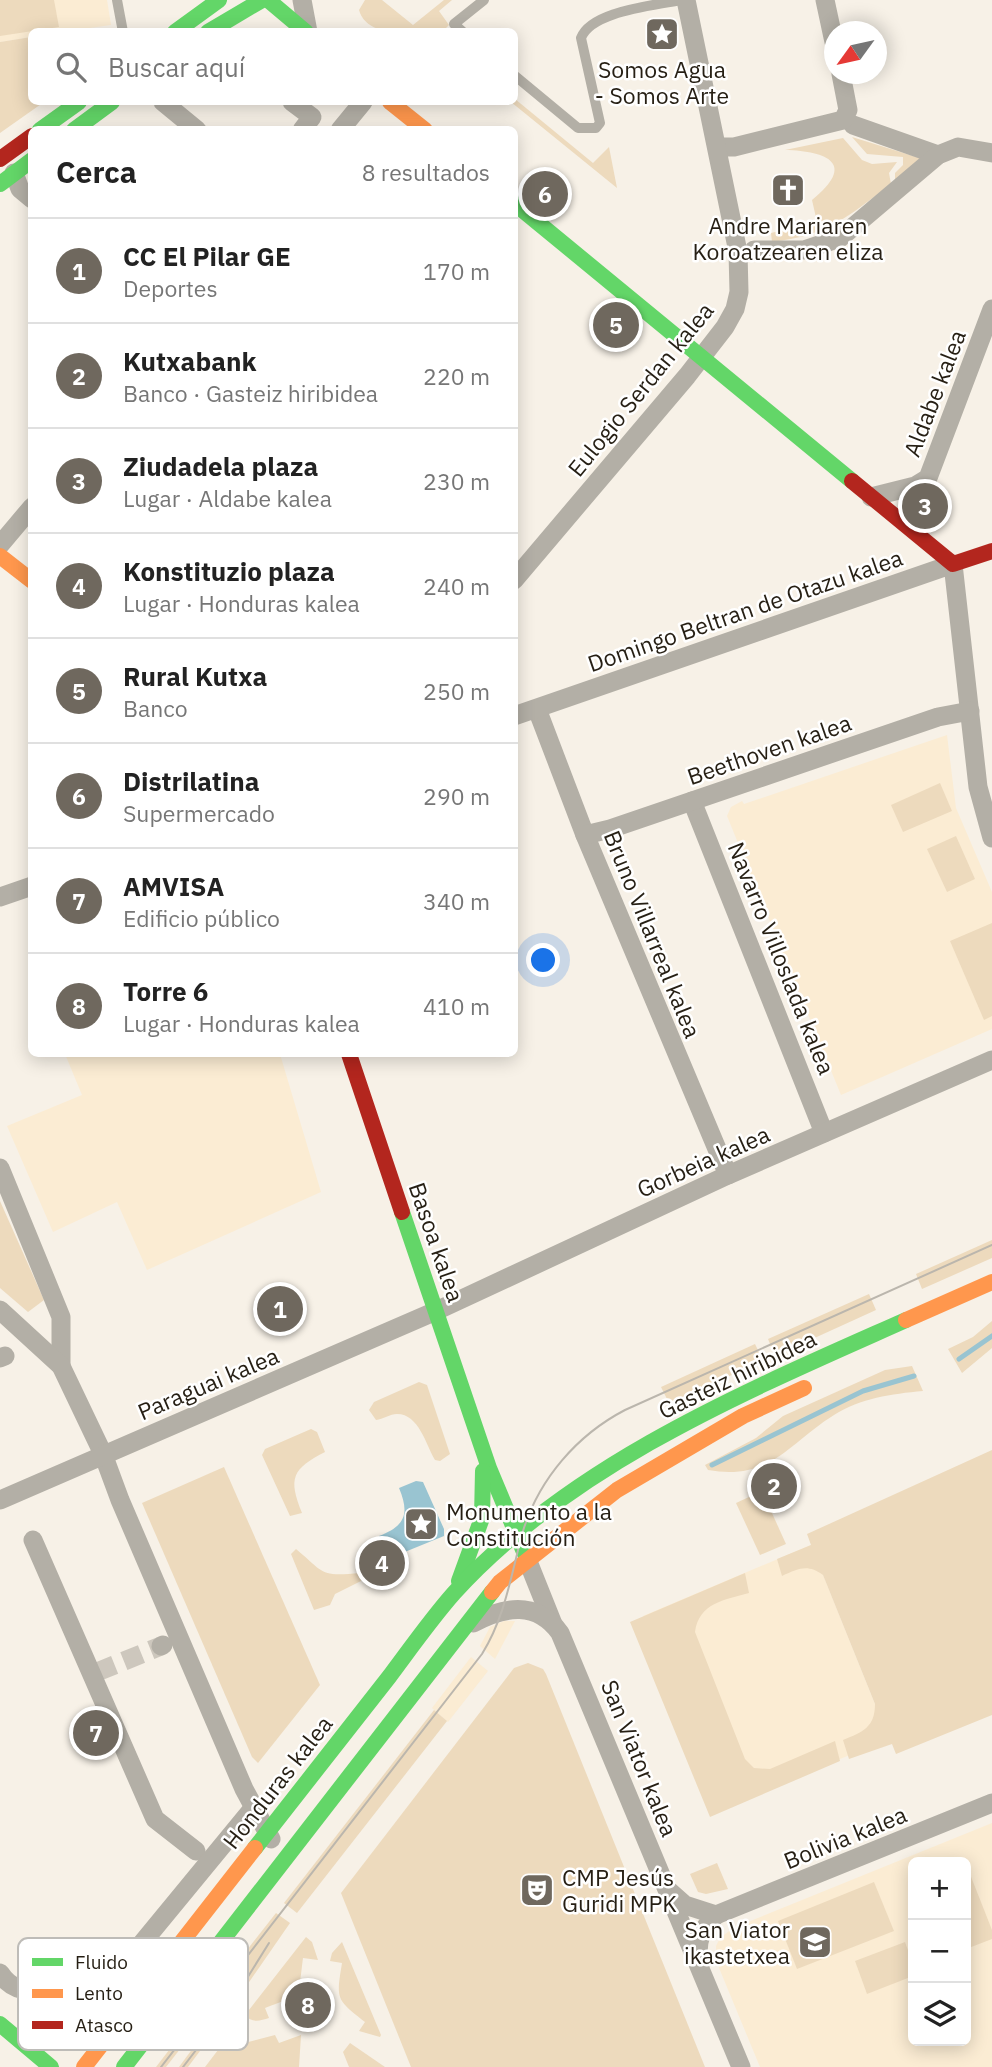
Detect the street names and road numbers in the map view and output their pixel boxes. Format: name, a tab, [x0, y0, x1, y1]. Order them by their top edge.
street label: Eulogio Serdan kalea	[560, 296, 720, 482]
street label: Aldabe kalea	[896, 325, 972, 461]
street label: Domingo Beltran de Otazu kalea	[584, 542, 906, 678]
street label: Beethoven kalea	[683, 707, 855, 791]
street label: Bruno Villarreal kalea	[598, 826, 708, 1042]
street label: Navarro Villoslada kalea	[722, 837, 842, 1079]
street label: Gorbeia kalea	[632, 1118, 774, 1204]
street label: Basoa kalea	[403, 1178, 471, 1306]
street label: Gasteiz hiribidea	[653, 1323, 821, 1425]
street label: Paraguai kalea	[133, 1340, 283, 1426]
street label: San Viator kalea	[595, 1675, 685, 1841]
street label: Honduras kalea	[216, 1709, 338, 1855]
street label: Bolivia kalea	[779, 1799, 911, 1875]

